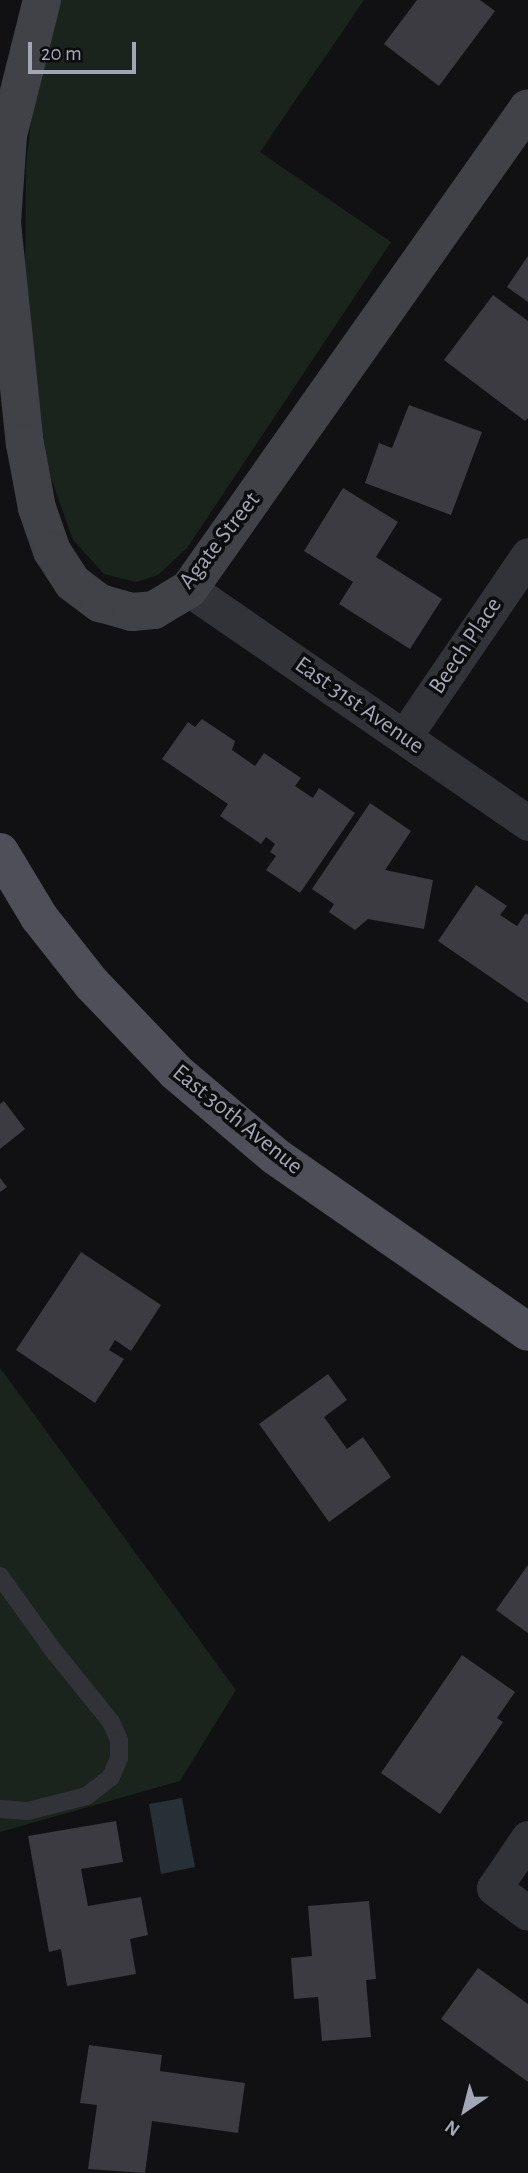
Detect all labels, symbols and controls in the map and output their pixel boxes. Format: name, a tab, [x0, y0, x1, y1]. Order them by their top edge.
scale bar	[32, 28, 140, 72]
text: 20 m	[41, 43, 82, 64]
street label: Agate Street	[173, 487, 267, 595]
street label: Beech Place	[423, 592, 509, 700]
street label: East 31st Avenue	[289, 651, 429, 761]
street label: East 30th Avenue	[166, 1059, 308, 1181]
north arrow	[430, 2075, 500, 2145]
text: N	[442, 2116, 464, 2139]

